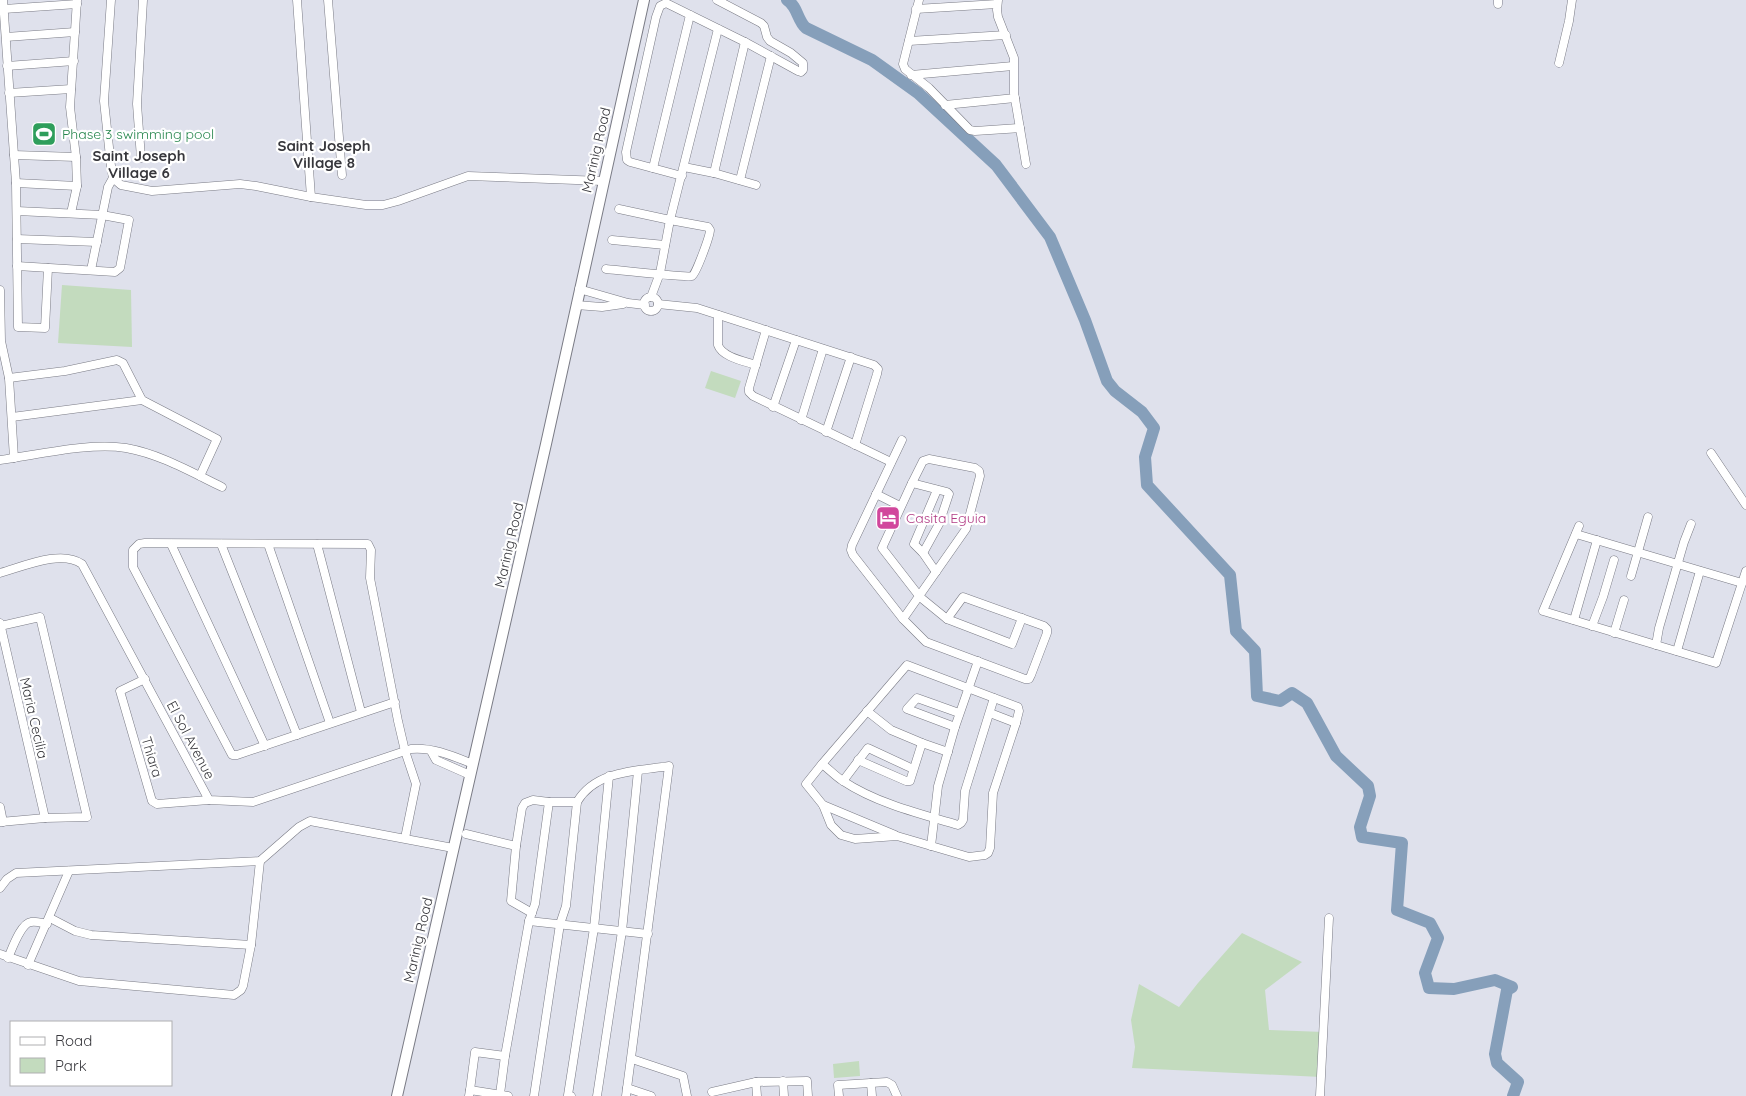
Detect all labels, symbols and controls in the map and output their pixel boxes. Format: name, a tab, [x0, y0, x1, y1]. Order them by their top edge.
street label: Marinig Road	[577, 106, 615, 194]
sports icon: Phase 3 swimming pool	[31, 121, 57, 147]
place label: Phase 3 swimming pool	[62, 125, 214, 143]
district label: Saint Joseph Village 8	[277, 136, 371, 172]
district label: Saint Joseph Village 6	[92, 146, 186, 182]
street label: Marinig Road	[490, 501, 528, 589]
hotel icon: Casita Eguia	[875, 505, 901, 531]
place label: Casita Eguia	[906, 509, 986, 527]
street label: Maria Cecilia	[16, 676, 52, 760]
street label: El Sol Avenue	[163, 698, 219, 782]
street label: Thiara	[137, 734, 167, 780]
street label: Marinig Road	[399, 896, 437, 984]
legend	[10, 1021, 172, 1086]
text: Road	[55, 1031, 92, 1050]
text: Park	[55, 1056, 87, 1075]

